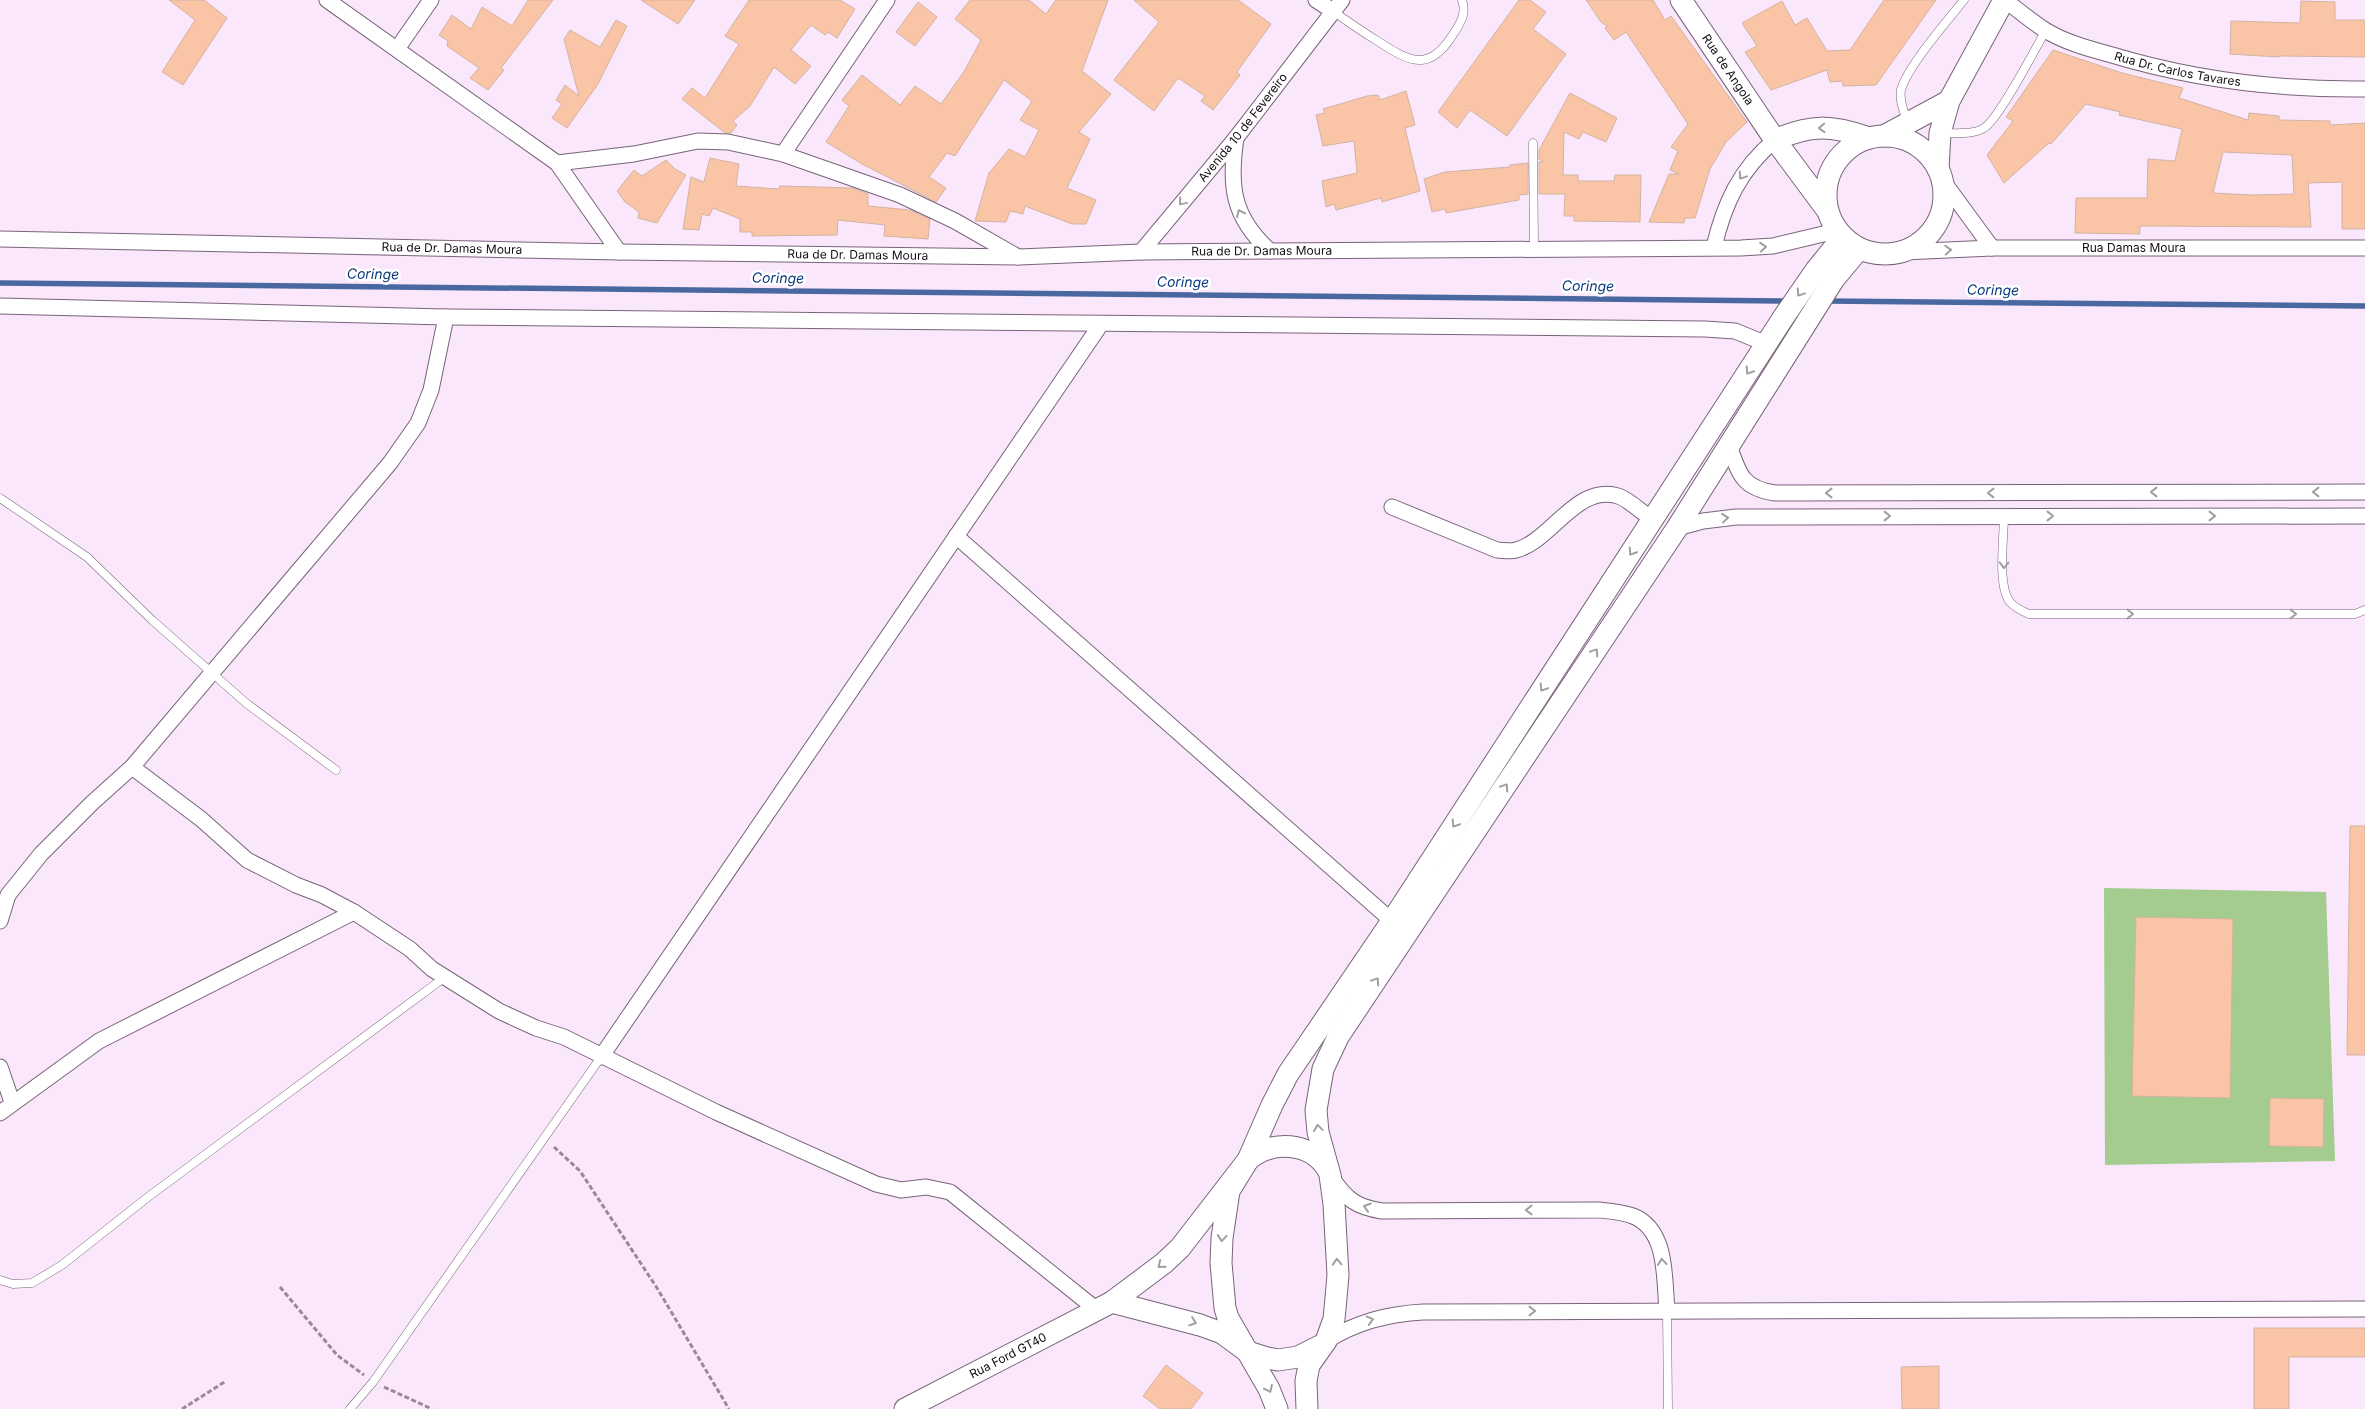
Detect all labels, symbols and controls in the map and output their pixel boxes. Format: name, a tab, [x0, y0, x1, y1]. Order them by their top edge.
street label: Rua de Angola	[1699, 31, 1757, 108]
street label: Rua Dr. Carlos Tavares	[2113, 48, 2242, 89]
street label: Avenida 10 de Fevereiro	[1195, 70, 1290, 185]
one-way arrow	[1817, 122, 1825, 133]
one-way arrow	[1739, 170, 1748, 180]
one-way arrow	[1179, 197, 1188, 206]
one-way arrow	[1236, 209, 1247, 218]
street label: Rua de Dr. Damas Moura	[381, 239, 522, 257]
street label: Rua Damas Moura	[2082, 240, 2186, 255]
one-way arrow	[1759, 241, 1767, 252]
street label: Rua de Dr. Damas Moura	[1191, 243, 1332, 259]
one-way arrow	[1944, 245, 1952, 256]
street label: Rua de Dr. Damas Moura	[787, 246, 928, 263]
water label: Coringe	[347, 265, 399, 282]
water label: Coringe	[752, 269, 804, 286]
water label: Coringe	[1157, 273, 1209, 290]
water label: Coringe	[1562, 277, 1614, 294]
water label: Coringe	[1967, 281, 2019, 298]
one-way arrow	[1797, 287, 1806, 297]
one-way arrow	[1746, 366, 1756, 375]
one-way arrow	[2150, 487, 2158, 497]
one-way arrow	[2312, 487, 2320, 497]
one-way arrow	[1825, 488, 1832, 498]
one-way arrow	[1987, 488, 1995, 498]
one-way arrow	[1884, 511, 1891, 521]
one-way arrow	[2046, 511, 2054, 521]
one-way arrow	[2208, 511, 2216, 521]
one-way arrow	[1721, 513, 1729, 524]
one-way arrow	[1629, 546, 1638, 555]
one-way arrow	[1999, 562, 2009, 569]
one-way arrow	[2126, 609, 2134, 619]
one-way arrow	[2289, 609, 2297, 619]
one-way arrow	[1589, 648, 1598, 658]
one-way arrow	[1540, 683, 1550, 692]
one-way arrow	[1499, 784, 1508, 793]
one-way arrow	[1452, 818, 1461, 828]
one-way arrow	[1370, 977, 1379, 987]
one-way arrow	[1313, 1123, 1324, 1131]
one-way arrow	[1363, 1203, 1371, 1213]
one-way arrow	[1524, 1205, 1532, 1215]
one-way arrow	[1217, 1234, 1228, 1242]
one-way arrow	[1657, 1257, 1668, 1265]
one-way arrow	[1332, 1258, 1343, 1266]
one-way arrow	[1158, 1260, 1167, 1269]
one-way arrow	[1528, 1306, 1536, 1316]
one-way arrow	[1365, 1315, 1373, 1325]
one-way arrow	[1189, 1317, 1197, 1327]
street label: Rua Ford GT40	[967, 1329, 1049, 1381]
one-way arrow	[1262, 1384, 1273, 1393]

